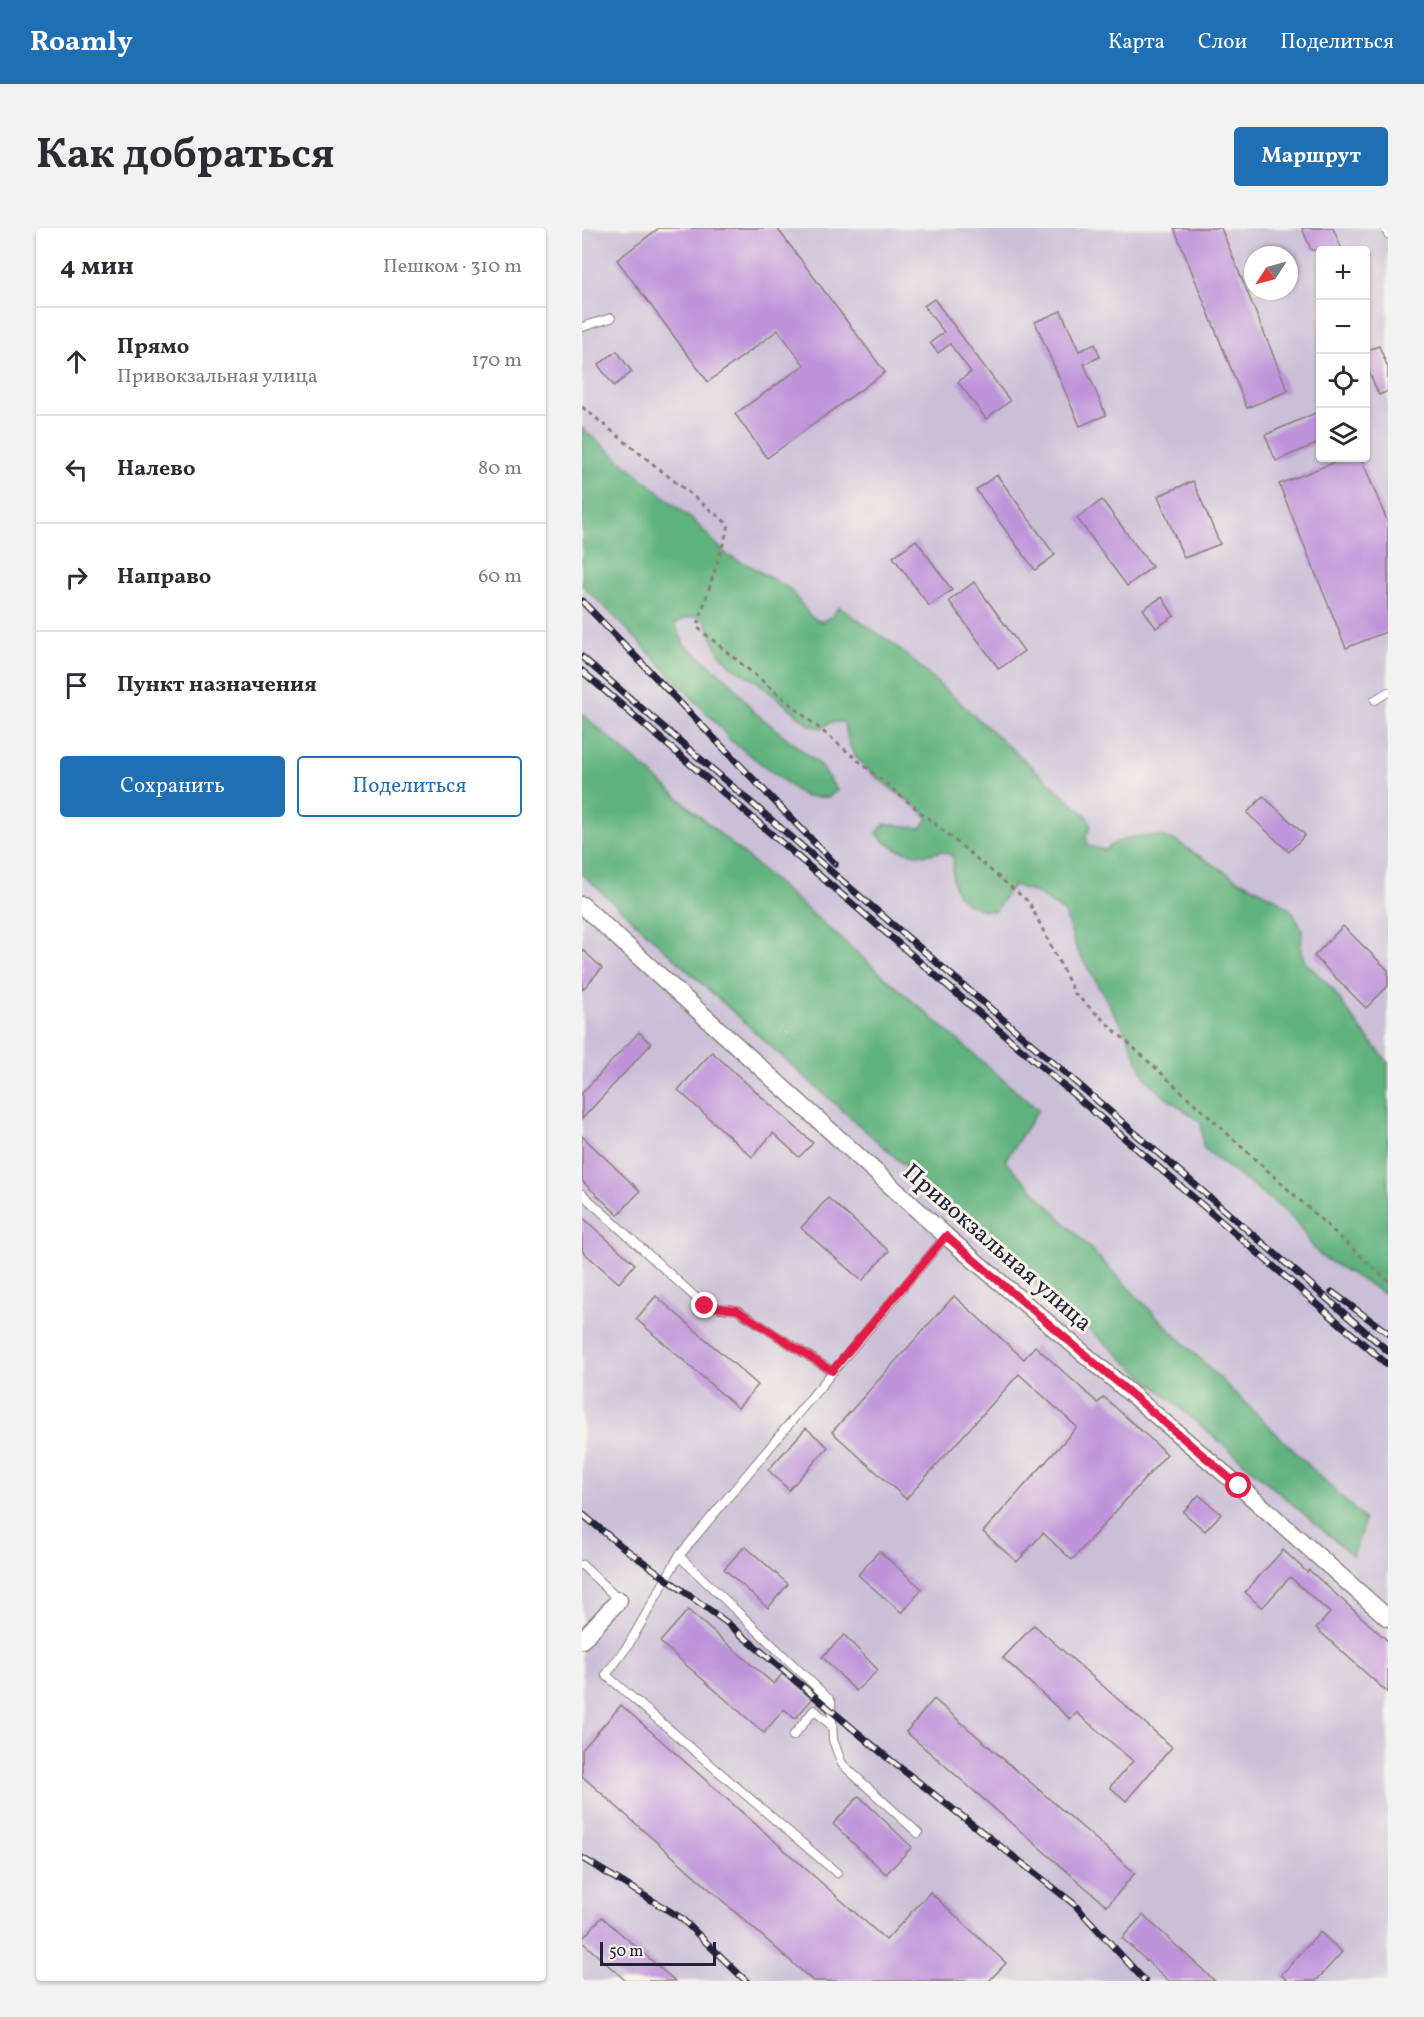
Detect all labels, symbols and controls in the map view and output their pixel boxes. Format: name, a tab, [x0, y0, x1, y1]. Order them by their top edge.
text: Roamly	[30, 23, 133, 62]
text: Карта	[1108, 28, 1165, 57]
text: Слои	[1198, 28, 1247, 57]
text: Поделиться	[1280, 28, 1394, 57]
text: Как добраться	[36, 127, 335, 186]
button: Маршрут	[1234, 127, 1388, 186]
north arrow	[1244, 246, 1298, 300]
map controls	[1316, 246, 1370, 462]
button: +	[1316, 246, 1370, 300]
text: 4 мин	[60, 249, 134, 285]
text: Пешком · 310 m	[383, 253, 522, 281]
button: −	[1316, 300, 1370, 354]
text: Прямо	[117, 332, 189, 363]
icon: ahead	[60, 345, 93, 378]
text: 170 m	[472, 347, 522, 375]
button: locate	[1316, 354, 1370, 408]
text: Привокзальная улица	[117, 363, 318, 391]
button: layers	[1316, 408, 1370, 462]
icon: left	[60, 453, 93, 486]
text: Налево	[117, 454, 196, 485]
text: 80 m	[478, 455, 522, 483]
icon: right	[60, 561, 93, 594]
text: Направо	[117, 562, 211, 593]
text: 60 m	[478, 563, 522, 591]
icon: arrive	[60, 669, 93, 702]
text: Пункт назначения	[117, 670, 317, 701]
button: Сохранить	[60, 756, 285, 817]
button: Поделиться	[297, 756, 522, 817]
street label: Привокзальная улица	[895, 1157, 1099, 1340]
route end	[691, 1292, 717, 1318]
route start	[1225, 1472, 1251, 1498]
scale bar	[600, 1939, 716, 1966]
text: 50 m	[609, 1941, 643, 1963]

